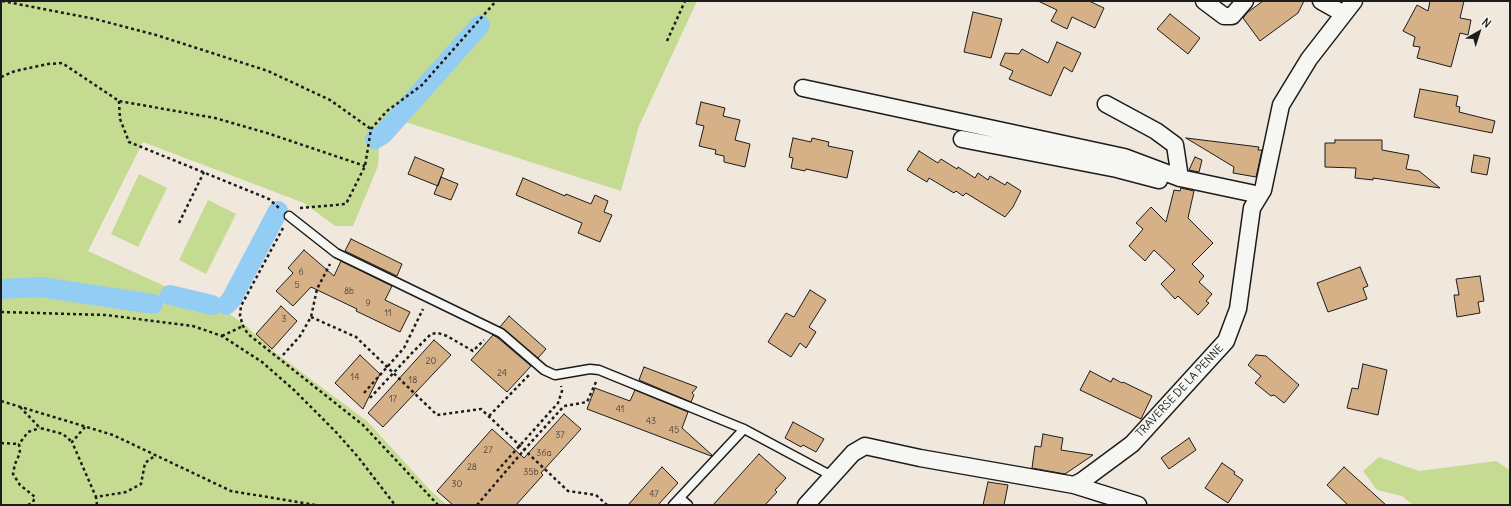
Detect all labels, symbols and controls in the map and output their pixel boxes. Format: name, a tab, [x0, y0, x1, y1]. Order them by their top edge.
north arrow	[1459, 12, 1499, 52]
text: N	[1479, 15, 1494, 31]
house number: 6	[298, 267, 304, 277]
house number: 5	[294, 280, 300, 290]
house number: 8b	[344, 286, 354, 296]
house number: 9	[365, 298, 371, 308]
house number: 11	[384, 308, 392, 318]
house number: 3	[281, 314, 287, 324]
street label: TRAVERSE DE LA PENNE	[1133, 342, 1227, 440]
house number: 20	[426, 356, 436, 366]
house number: 24	[497, 368, 507, 378]
house number: 14	[351, 372, 359, 382]
house number: 18	[409, 375, 417, 385]
house number: 17	[389, 394, 397, 404]
house number: 41	[616, 404, 624, 414]
house number: 43	[646, 416, 656, 426]
house number: 45	[669, 425, 679, 435]
house number: 37	[555, 430, 565, 440]
house number: 27	[483, 445, 493, 455]
house number: 36a	[536, 448, 552, 458]
house number: 28	[467, 462, 477, 472]
house number: 35b	[523, 467, 539, 477]
house number: 30	[451, 479, 463, 489]
house number: 47	[649, 489, 659, 499]

